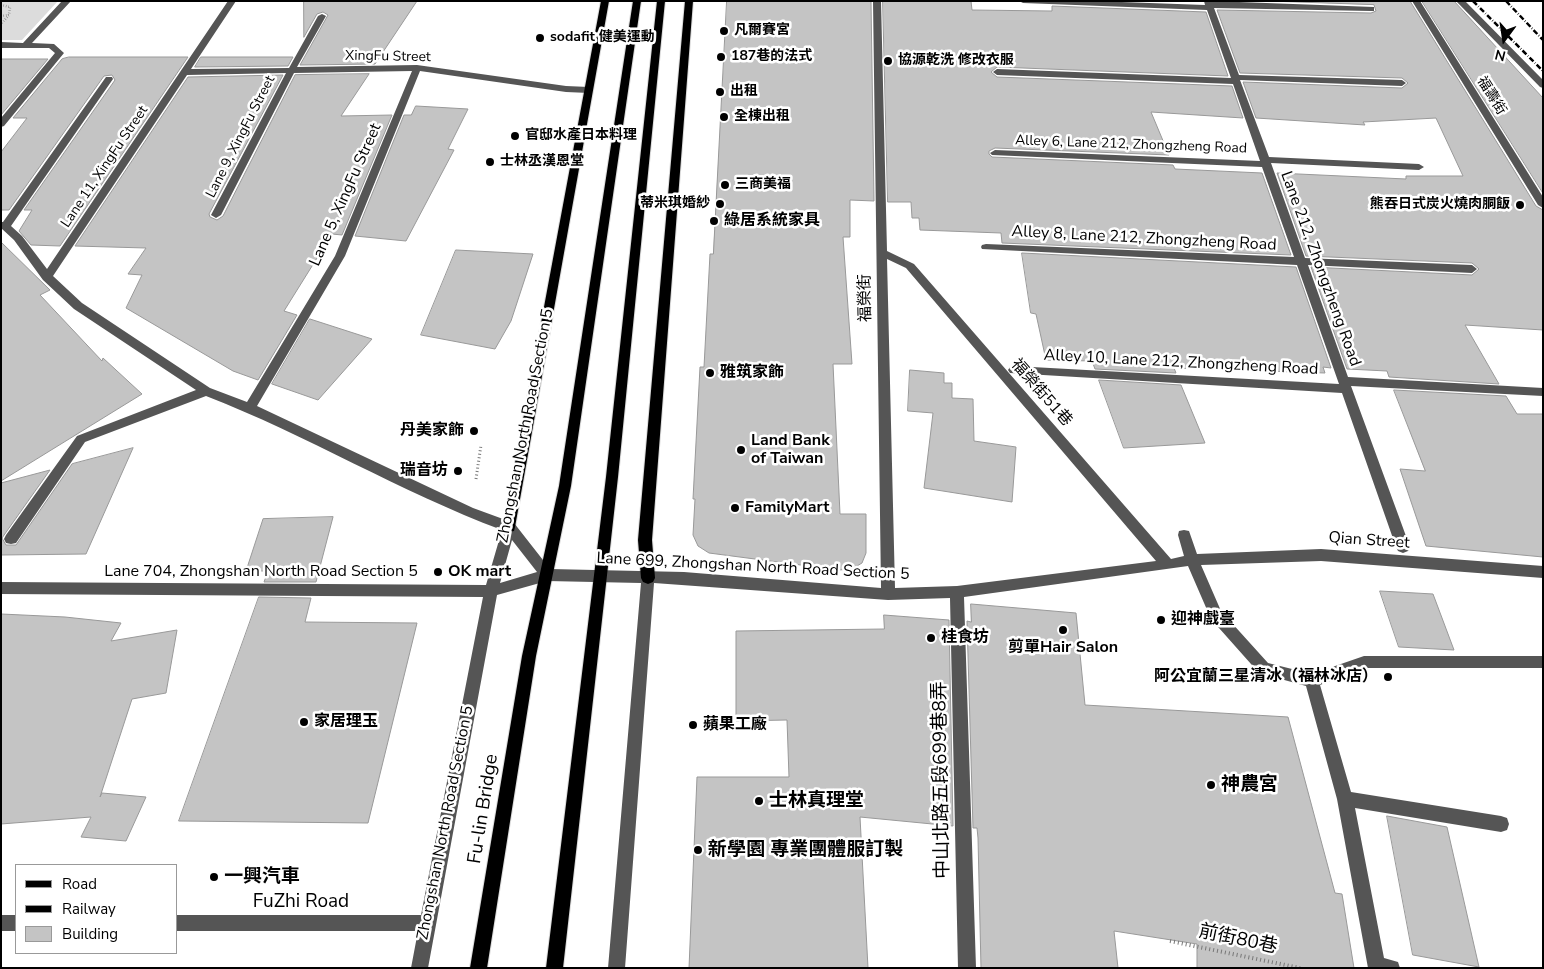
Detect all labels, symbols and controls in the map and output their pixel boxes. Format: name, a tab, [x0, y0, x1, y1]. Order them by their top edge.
north arrow	[1479, 15, 1529, 65]
place label: 凡爾賽宮	[734, 23, 790, 39]
marker: 凡爾賽宮	[718, 25, 730, 37]
place label: sodafit 健美運動	[550, 30, 655, 46]
marker: sodafit 健美運動	[534, 32, 546, 44]
text: N	[1493, 45, 1508, 66]
street label: XingFu Street	[345, 48, 431, 66]
place label: 187巷的法式	[731, 49, 812, 65]
marker: 187巷的法式	[715, 51, 727, 63]
place label: 協源乾洗 修改衣服	[898, 53, 1014, 69]
marker: 協源乾洗 修改衣服	[882, 55, 894, 67]
street label: Lane 9, XingFu Street	[203, 73, 279, 201]
street label: 福壽街	[1473, 74, 1509, 118]
place label: 出租	[730, 84, 758, 100]
marker: 出租	[714, 86, 726, 98]
street label: Lane 11, XingFu Street	[58, 103, 152, 231]
place label: 全棟出租	[734, 109, 790, 125]
marker: 全棟出租	[718, 111, 730, 123]
street label: Lane 5, XingFu Street	[306, 121, 386, 269]
place label: 官邸水產日本料理	[525, 128, 637, 144]
marker: 官邸水產日本料理	[509, 130, 521, 142]
street label: Alley 6, Lane 212, Zhongzheng Road	[1015, 133, 1247, 157]
place label: 士林丞漢恩堂	[500, 154, 584, 170]
marker: 士林丞漢恩堂	[484, 156, 496, 168]
street label: Lane 212, Zhongzheng Road	[1276, 169, 1364, 369]
place label: 三商美福	[735, 177, 791, 193]
marker: 三商美福	[719, 179, 731, 191]
place label: 蒂米琪婚紗	[640, 196, 710, 212]
place label: 熊吞日式炭火燒肉胴飯	[1370, 197, 1510, 213]
marker: 蒂米琪婚紗	[714, 198, 726, 210]
marker: 熊吞日式炭火燒肉胴飯	[1514, 199, 1526, 211]
place label: 綠居系統家具	[724, 211, 820, 231]
marker: 綠居系統家具	[708, 215, 720, 227]
street label: Alley 8, Lane 212, Zhongzheng Road	[1011, 222, 1277, 256]
street label: 福榮街	[856, 274, 876, 322]
street label: Zhongshan North Road Section 5	[494, 307, 558, 545]
street label: Alley 10, Lane 212, Zhongzheng Road	[1043, 346, 1319, 380]
street label: 福榮街51巷	[1006, 355, 1076, 431]
place label: 雅筑家飾	[720, 363, 784, 383]
marker: 雅筑家飾	[704, 367, 716, 379]
place label: 丹美家飾	[400, 421, 464, 441]
marker: 丹美家飾	[468, 425, 480, 437]
place label: Land Bank of Taiwan	[751, 431, 830, 469]
marker: Land Bank of Taiwan	[735, 444, 747, 456]
place label: 瑞音坊	[400, 461, 448, 481]
marker: 瑞音坊	[452, 465, 464, 477]
place label: FamilyMart	[745, 498, 829, 518]
marker: FamilyMart	[729, 502, 741, 514]
street label: Qian Street	[1328, 529, 1410, 553]
street label: Lane 699, Zhongshan North Road Section 5	[596, 549, 910, 585]
street label: Lane 704, Zhongshan North Road Section 5	[104, 562, 418, 582]
place label: OK mart	[448, 562, 511, 582]
marker: OK mart	[432, 566, 444, 578]
place label: 迎神戲臺	[1171, 610, 1235, 630]
marker: 迎神戲臺	[1155, 614, 1167, 626]
marker: 剪單Hair Salon	[1057, 624, 1069, 636]
place label: 桂食坊	[941, 628, 989, 648]
marker: 桂食坊	[925, 632, 937, 644]
place label: 剪單Hair Salon	[1008, 638, 1118, 658]
place label: 阿公宜蘭三星清冰（福林冰店）	[1154, 667, 1378, 687]
marker: 阿公宜蘭三星清冰（福林冰店）	[1382, 671, 1394, 683]
street label: 中山北路五段699巷8弄	[929, 681, 955, 879]
street label: Zhongshan North Road Section 5	[414, 704, 478, 942]
place label: 家居理玉	[314, 712, 378, 732]
place label: 蘋果工廠	[703, 715, 767, 735]
marker: 家居理玉	[298, 716, 310, 728]
marker: 蘋果工廠	[687, 719, 699, 731]
street label: Fu-lin Bridge	[464, 752, 504, 866]
place label: 神農宮	[1221, 774, 1278, 796]
marker: 神農宮	[1205, 779, 1217, 791]
place label: 士林真理堂	[769, 790, 864, 812]
marker: 士林真理堂	[753, 795, 765, 807]
place label: 新學園 專業團體服訂製	[708, 839, 903, 861]
marker: 新學園 專業團體服訂製	[692, 844, 704, 856]
legend	[15, 864, 178, 954]
place label: 一興汽車	[224, 866, 300, 888]
marker: 一興汽車	[208, 871, 220, 883]
text: Road	[62, 874, 97, 894]
street label: FuZhi Road	[253, 891, 349, 913]
text: Railway	[62, 899, 116, 919]
street label: 前街80巷	[1197, 921, 1279, 959]
text: Building	[62, 924, 118, 944]

